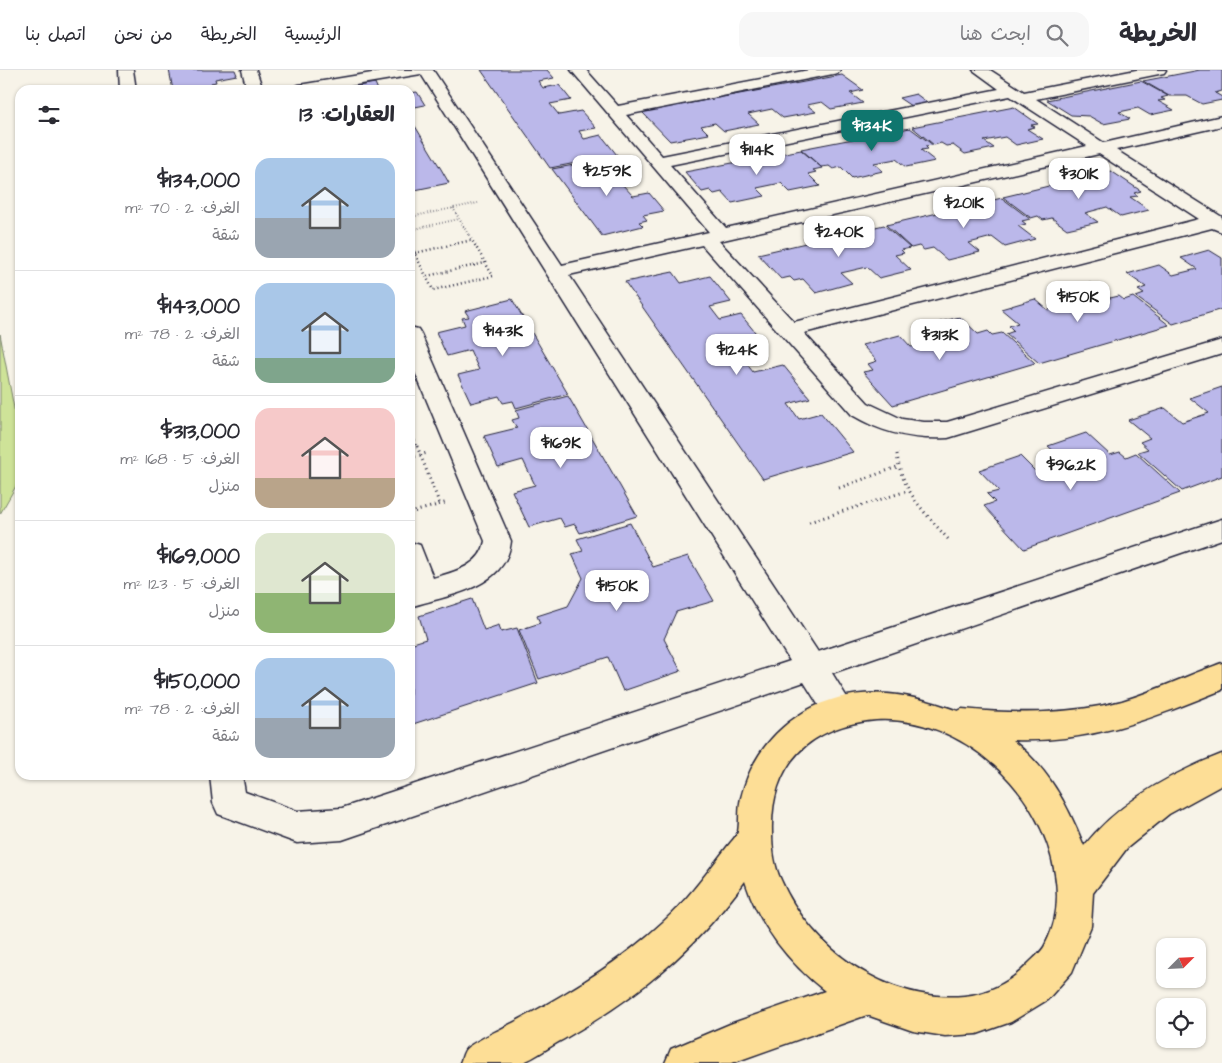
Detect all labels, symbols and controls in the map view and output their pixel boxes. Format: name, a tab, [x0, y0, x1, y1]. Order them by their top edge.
search box	[739, 12, 1089, 57]
text: الخريطة	[1119, 17, 1197, 51]
text: ابحث هنا	[960, 21, 1031, 48]
icon: search	[1043, 21, 1071, 49]
text: اتصل بنا	[25, 22, 86, 47]
text: من نحن	[114, 22, 173, 47]
text: الخريطة	[201, 22, 257, 47]
text: الرئيسية	[285, 22, 341, 47]
text: العقارات: 13	[299, 100, 395, 129]
icon: filters	[35, 101, 63, 129]
pin: $134K	[837, 109, 907, 152]
text: $134K	[852, 115, 892, 137]
pin: $114K	[722, 134, 792, 176]
text: $114K	[740, 139, 774, 161]
pin: $259K	[572, 154, 642, 197]
pin: $301K	[1044, 158, 1114, 200]
text: $259K	[583, 160, 631, 182]
text: $301K	[1060, 163, 1098, 185]
text: $134,000	[157, 166, 240, 195]
icon: home	[295, 178, 355, 238]
pin: $201K	[929, 186, 999, 229]
text: $201K	[944, 192, 984, 214]
text: الغرف: 2 · 70 m²	[125, 197, 240, 219]
pin: $240K	[804, 216, 874, 258]
text: $240K	[815, 221, 863, 243]
text: شقة	[212, 224, 240, 246]
pin: $150K	[1043, 280, 1113, 323]
text: $150K	[1057, 286, 1099, 308]
text: $143,000	[157, 292, 240, 321]
icon: home	[295, 303, 355, 363]
pin: $143K	[468, 314, 538, 357]
pin: $313K	[905, 318, 975, 361]
text: $143K	[483, 320, 523, 342]
text: الغرف: 2 · 78 m²	[125, 323, 240, 345]
text: $313K	[922, 324, 958, 346]
pin: $124K	[702, 334, 772, 376]
text: $124K	[717, 339, 757, 361]
text: شقة	[212, 350, 240, 372]
text: $313,000	[161, 417, 240, 446]
pin: $169K	[526, 426, 596, 469]
icon: home	[295, 428, 355, 488]
text: $169K	[541, 432, 581, 454]
text: الغرف: 5 · 168 m²	[120, 448, 240, 470]
pin: $96.2K	[1030, 448, 1112, 491]
text: $96.2K	[1046, 454, 1096, 476]
text: منزل	[208, 475, 240, 497]
text: $169,000	[157, 542, 240, 571]
icon: home	[295, 553, 355, 613]
pin: $150K	[582, 570, 652, 612]
text: الغرف: 5 · 123 m²	[123, 573, 240, 595]
text: $150K	[596, 575, 638, 597]
text: منزل	[208, 600, 240, 622]
text: $150,000	[154, 667, 240, 696]
icon: home	[295, 678, 355, 738]
text: الغرف: 2 · 78 m²	[125, 698, 240, 720]
text: شقة	[212, 725, 240, 747]
north arrow	[1156, 938, 1206, 988]
map controls	[1156, 938, 1206, 1048]
button: locate	[1156, 998, 1206, 1048]

